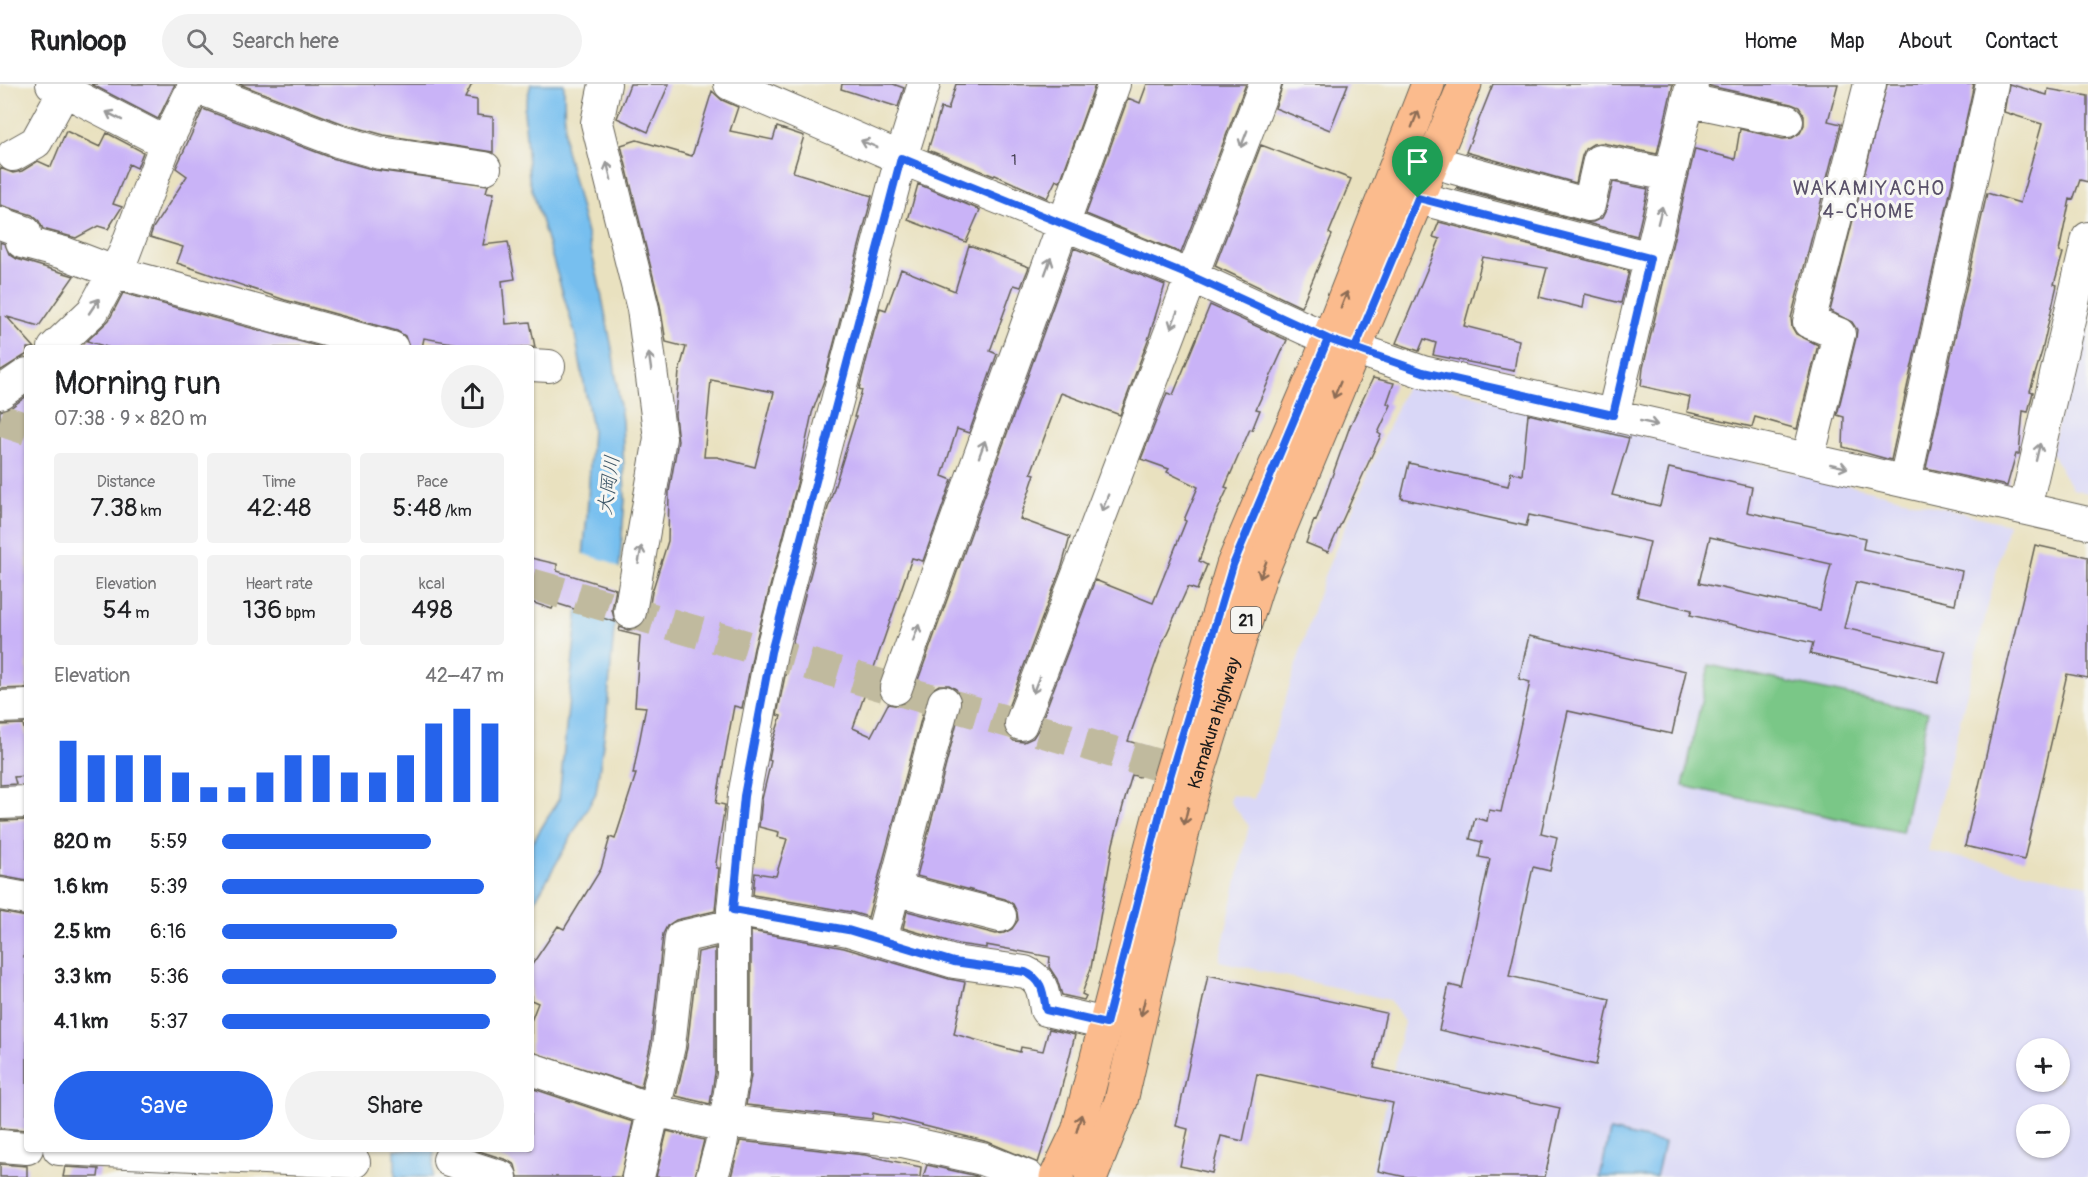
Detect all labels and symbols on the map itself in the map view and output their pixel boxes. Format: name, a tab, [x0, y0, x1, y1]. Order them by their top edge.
one-way arrow	[106, 110, 124, 121]
one-way arrow	[1410, 110, 1421, 129]
one-way arrow	[1238, 129, 1249, 147]
pin	[1392, 136, 1443, 198]
one-way arrow	[860, 138, 878, 149]
house number: 1	[1011, 151, 1017, 170]
one-way arrow	[602, 162, 614, 181]
district label: WAKAMIYACHO 4-CHOME	[1793, 176, 1945, 224]
one-way arrow	[1655, 206, 1667, 225]
one-way arrow	[1043, 257, 1054, 276]
one-way arrow	[1339, 292, 1350, 310]
one-way arrow	[89, 298, 101, 315]
one-way arrow	[1168, 311, 1179, 329]
one-way arrow	[644, 352, 655, 372]
one-way arrow	[1331, 380, 1342, 399]
one-way arrow	[1638, 418, 1658, 429]
one-way arrow	[977, 440, 988, 459]
one-way arrow	[2033, 442, 2045, 461]
water label: 大岡川	[592, 454, 625, 517]
one-way arrow	[1829, 461, 1848, 473]
one-way arrow	[1099, 493, 1110, 512]
one-way arrow	[635, 545, 646, 565]
one-way arrow	[1257, 560, 1268, 579]
road number: 21	[1231, 607, 1261, 633]
one-way arrow	[911, 624, 922, 643]
street label: Kamakura highway	[1183, 654, 1246, 792]
one-way arrow	[1029, 675, 1040, 694]
one-way arrow	[1180, 806, 1191, 826]
one-way arrow	[1136, 997, 1148, 1016]
one-way arrow	[1074, 1114, 1086, 1133]

